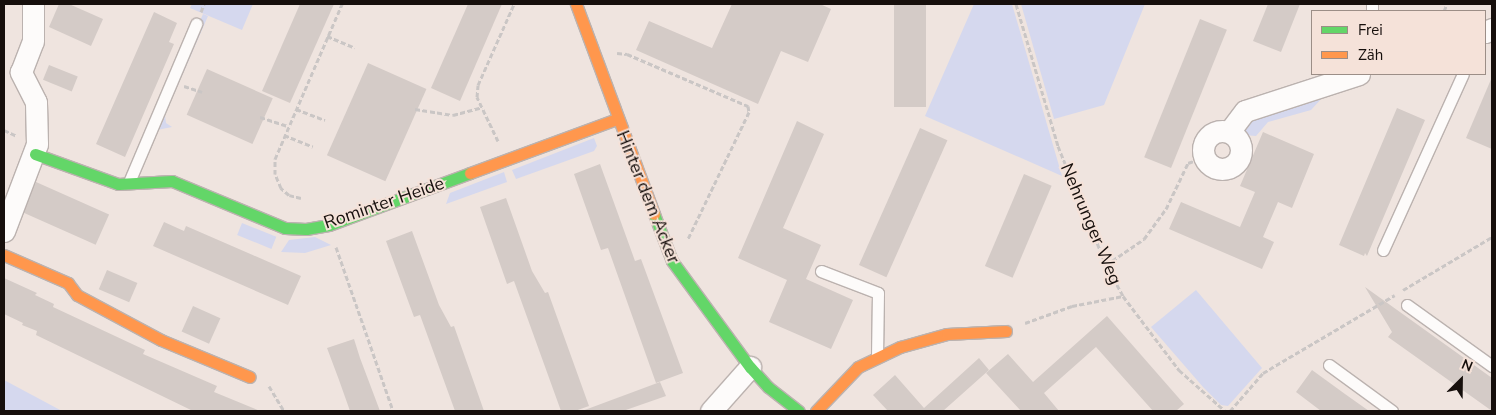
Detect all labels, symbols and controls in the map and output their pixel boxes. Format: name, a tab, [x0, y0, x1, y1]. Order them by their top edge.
legend	[1311, 10, 1486, 75]
text: Frei	[1358, 20, 1383, 40]
text: Zäh	[1358, 45, 1383, 65]
street label: Hinter dem Acker	[612, 127, 684, 267]
street label: Nehrunger Weg	[1056, 160, 1126, 288]
street label: Rominter Heide	[321, 172, 447, 234]
north arrow	[1436, 355, 1486, 405]
text: N	[1459, 355, 1476, 377]

